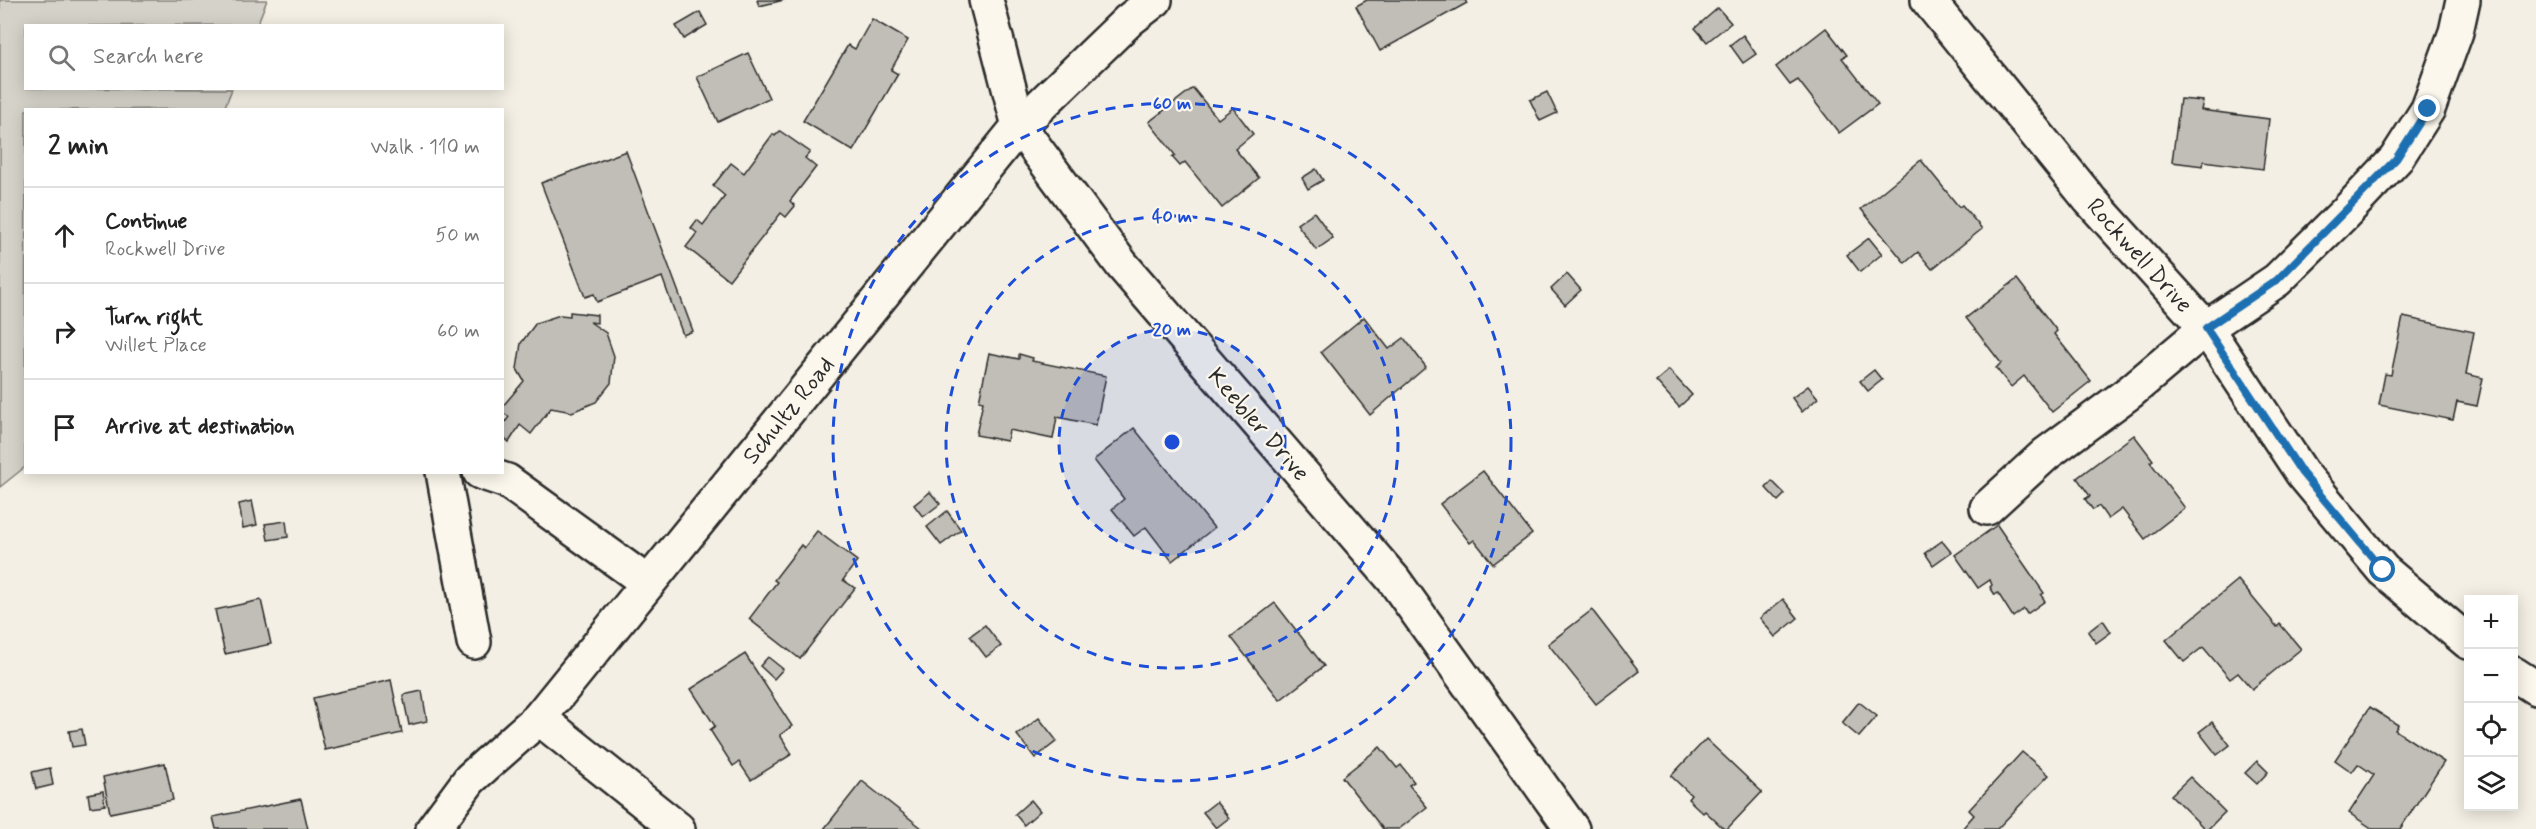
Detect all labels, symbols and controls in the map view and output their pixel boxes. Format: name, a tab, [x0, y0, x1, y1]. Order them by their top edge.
search box	[24, 24, 504, 90]
icon: search	[45, 41, 78, 74]
text: Search here	[93, 43, 204, 71]
text: 60 m	[1153, 92, 1191, 116]
route end	[2414, 95, 2440, 121]
text: 2 min	[48, 130, 109, 164]
text: Walk · 110 m	[371, 134, 480, 161]
street label: Rockwell Drive	[2079, 192, 2199, 320]
text: 40 m	[1152, 205, 1192, 229]
text: Continue	[105, 208, 187, 236]
icon: ahead	[48, 219, 81, 252]
text: 50 m	[435, 222, 480, 249]
text: Rockwell Drive	[105, 236, 225, 263]
text: Turn right	[105, 304, 203, 332]
icon: right	[48, 315, 81, 348]
text: 60 m	[437, 318, 480, 345]
text: 20 m	[1153, 318, 1191, 342]
text: Willet Place	[105, 332, 207, 359]
street label: Schultz Road	[736, 351, 842, 471]
street label: Keebler Drive	[1200, 362, 1316, 488]
icon: arrive	[48, 411, 81, 444]
text: Arrive at destination	[105, 413, 295, 441]
centre of rings	[1162, 432, 1182, 452]
route start	[2369, 556, 2395, 582]
map controls	[2464, 595, 2518, 811]
button: +	[2464, 595, 2518, 649]
button: −	[2464, 649, 2518, 703]
button: locate	[2464, 703, 2518, 757]
button: layers	[2464, 757, 2518, 811]

